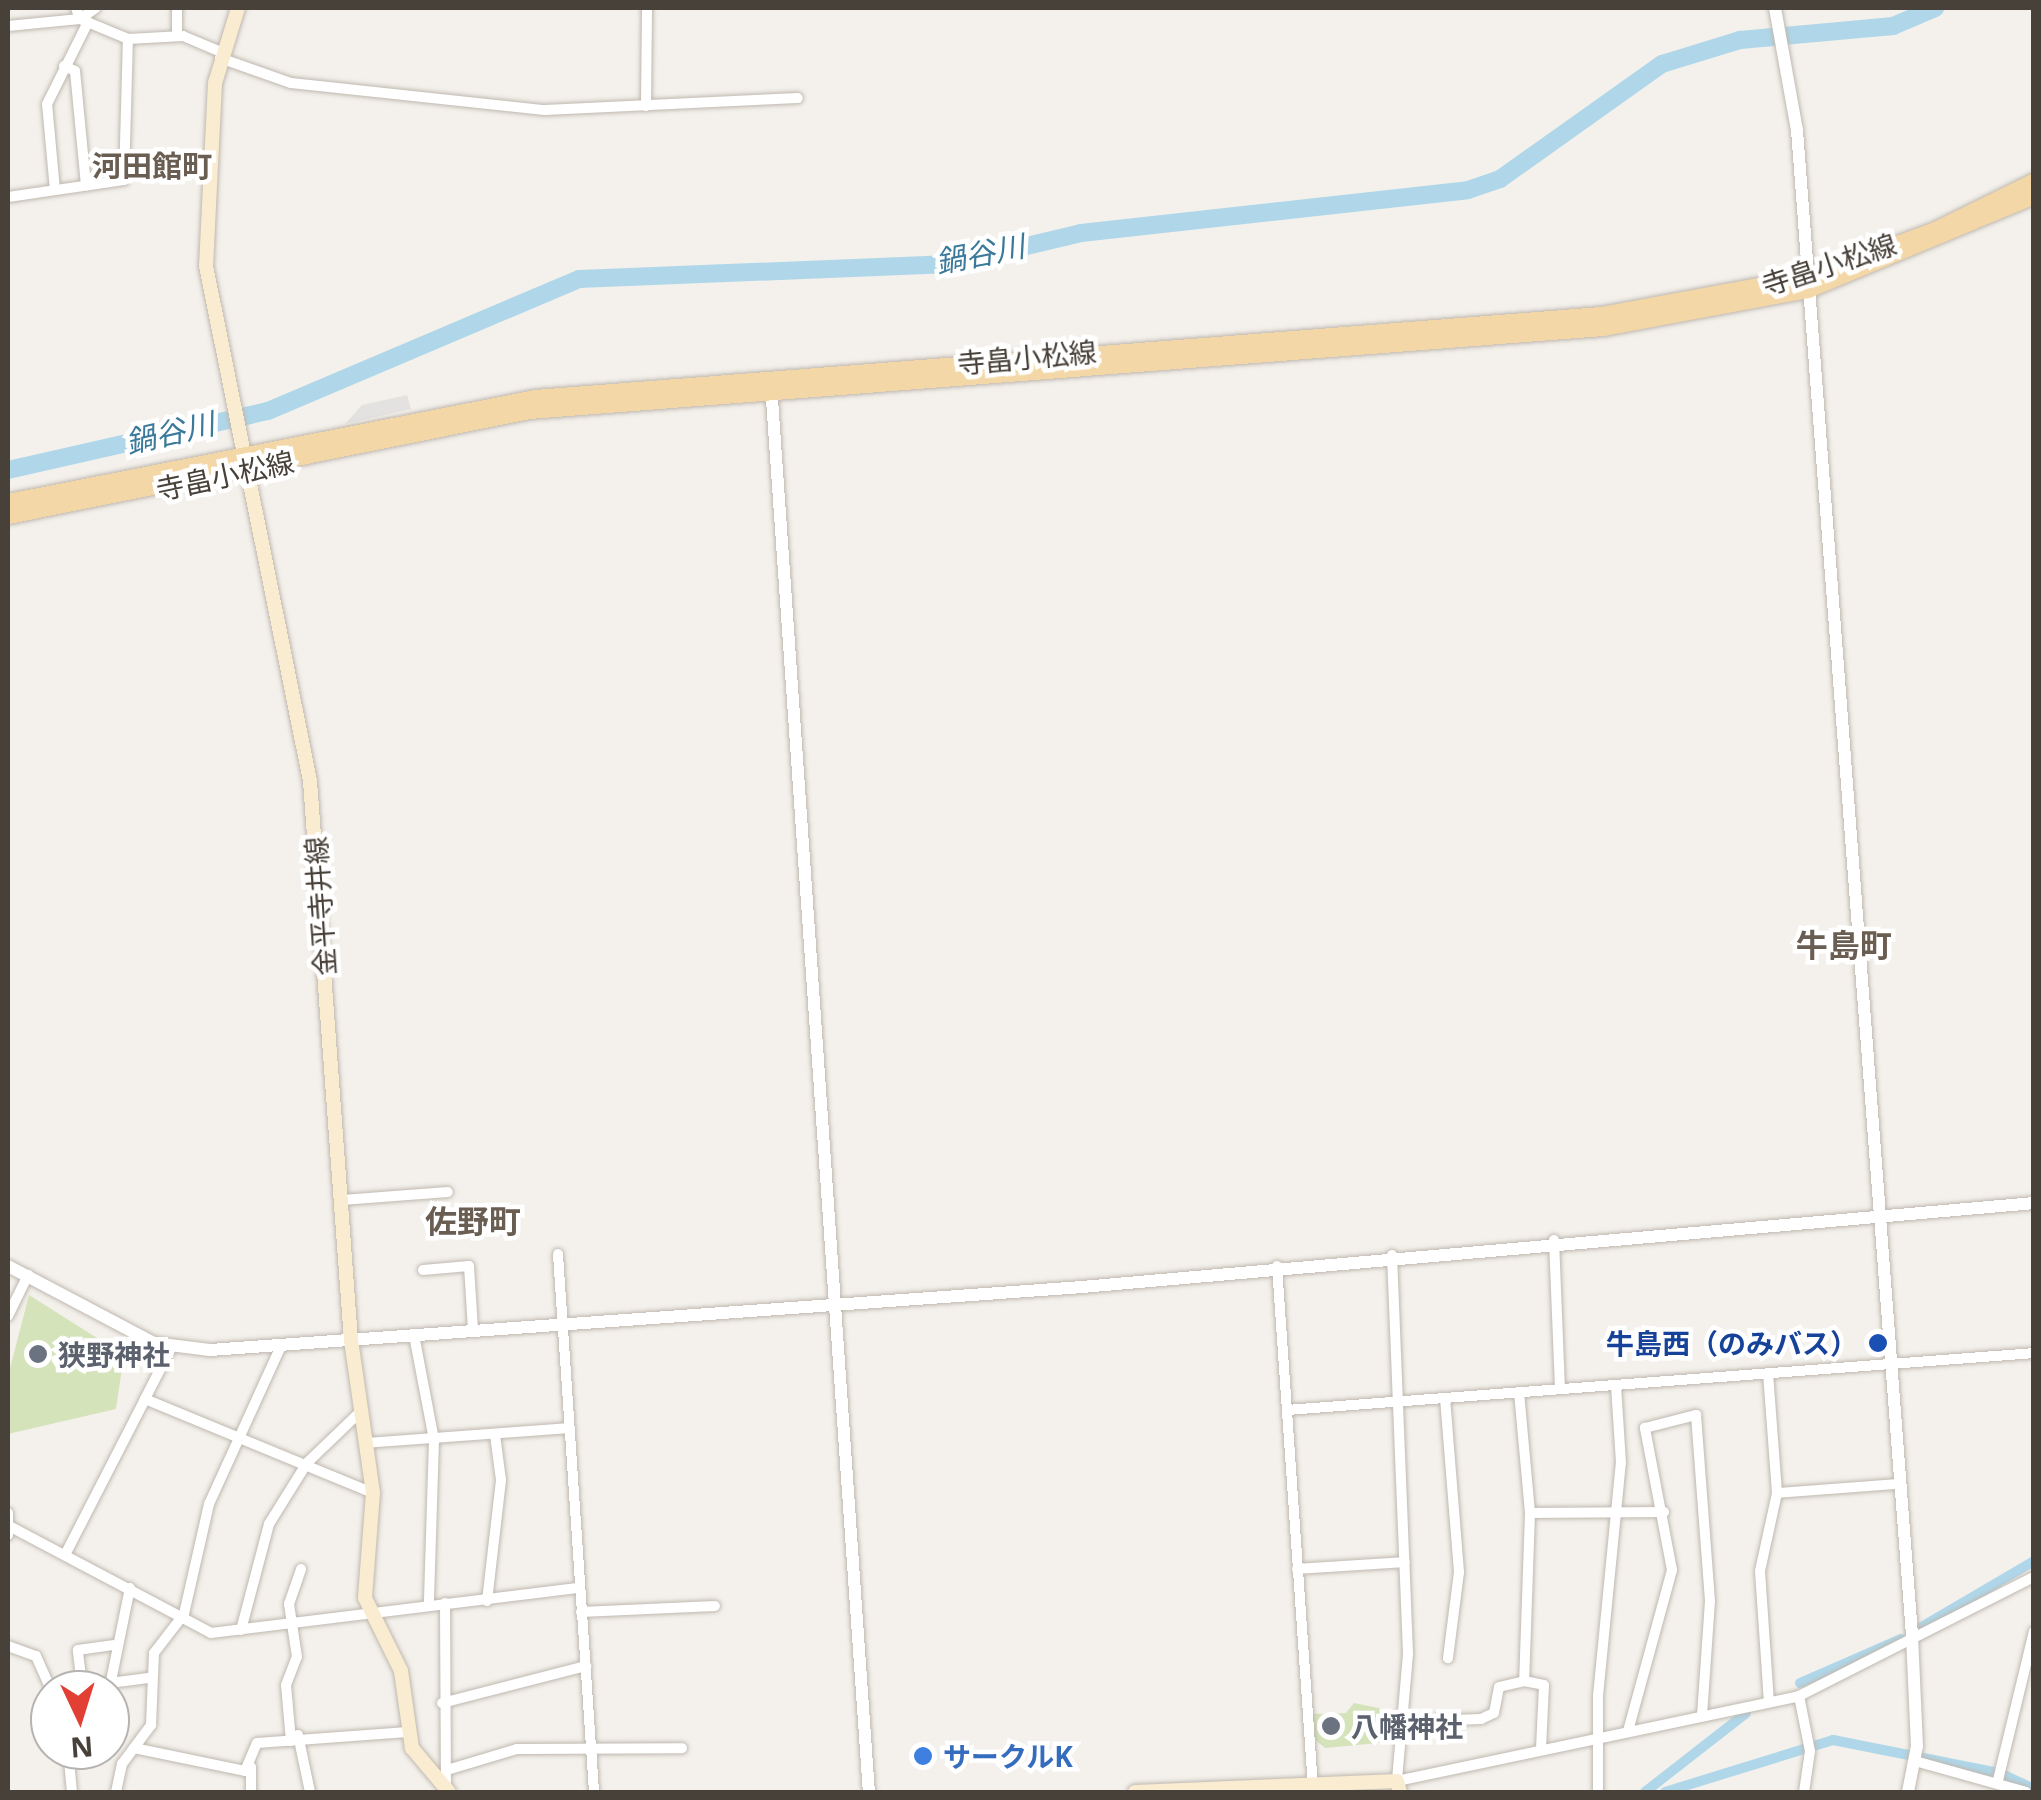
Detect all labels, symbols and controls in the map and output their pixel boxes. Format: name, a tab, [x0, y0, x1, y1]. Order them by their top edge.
district label: 河田館町	[92, 148, 212, 184]
street label: 寺畠小松線	[1757, 226, 1901, 302]
water label: 鍋谷川	[932, 228, 1028, 280]
street label: 寺畠小松線	[956, 334, 1098, 380]
water label: 鍋谷川	[122, 405, 218, 461]
street label: 寺畠小松線	[153, 444, 297, 506]
street label: 金平寺井線	[298, 835, 342, 977]
district label: 牛島町	[1796, 926, 1892, 964]
district label: 佐野町	[425, 1202, 521, 1240]
place label: 牛島西（のみバス）	[1606, 1326, 1858, 1360]
marker: 牛島西（のみバス）	[1867, 1332, 1889, 1354]
place label: 狭野神社	[58, 1337, 170, 1371]
marker: 狭野神社	[27, 1343, 49, 1365]
north arrow	[30, 1670, 130, 1770]
place label: 八幡神社	[1351, 1709, 1463, 1743]
marker: 八幡神社	[1320, 1715, 1342, 1737]
text: N	[69, 1728, 95, 1768]
place label: サークルK	[943, 1739, 1074, 1773]
marker: サークルK	[912, 1745, 934, 1767]

